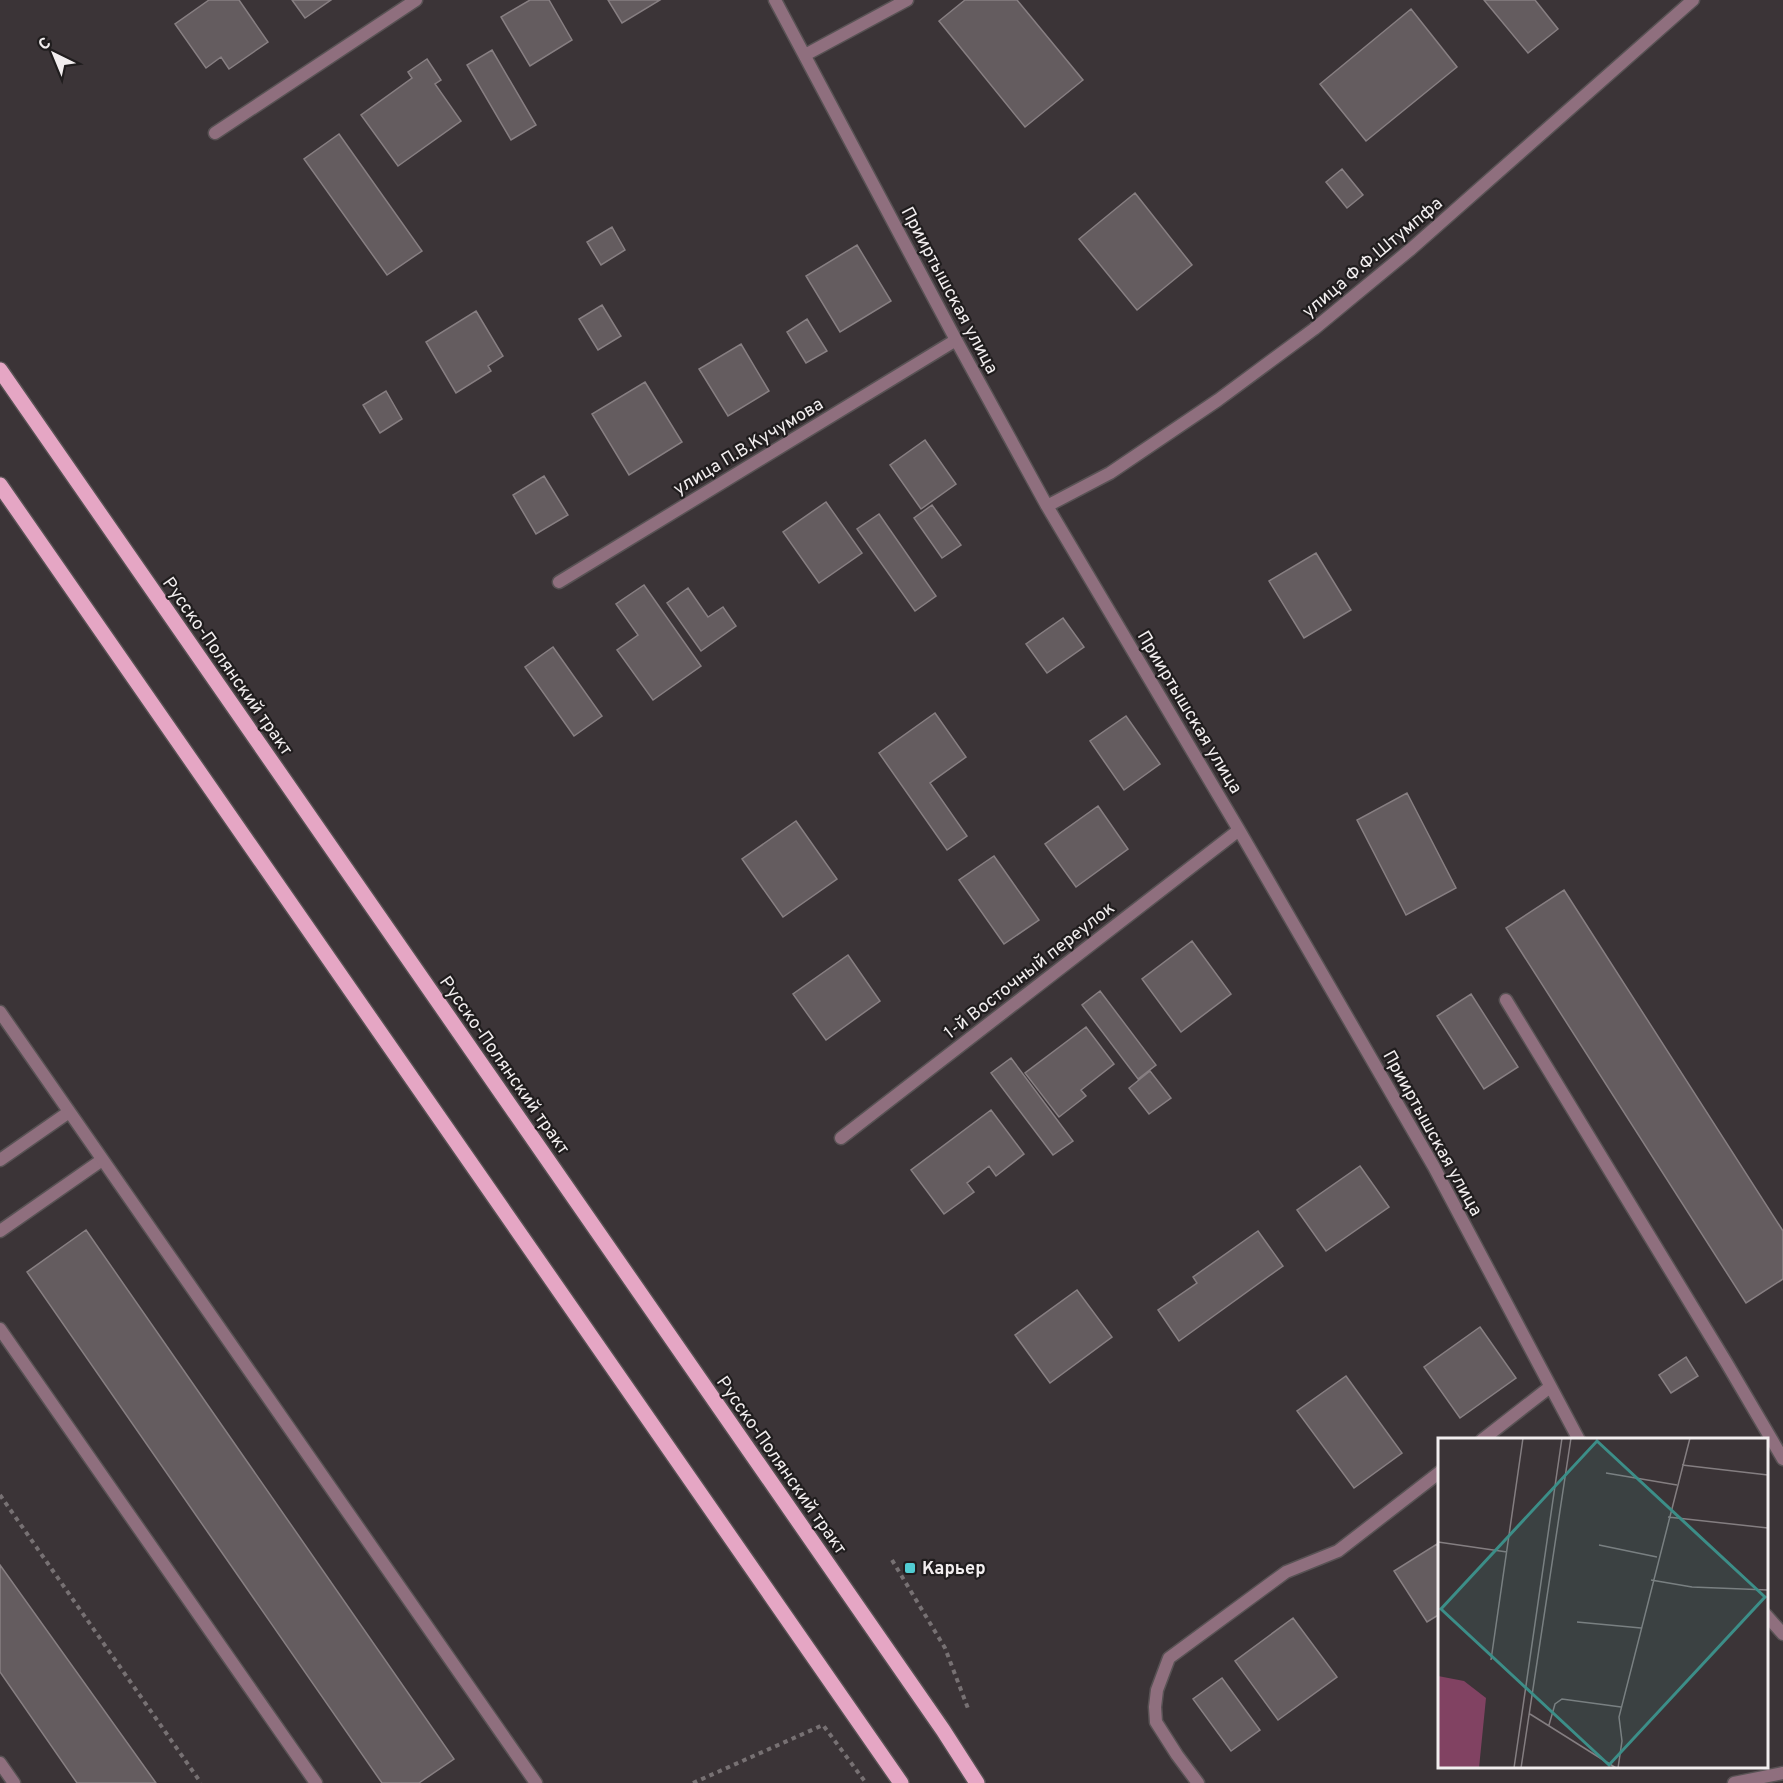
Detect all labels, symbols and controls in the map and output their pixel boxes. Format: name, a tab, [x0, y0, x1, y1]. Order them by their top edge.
north arrow	[24, 24, 84, 84]
text: С	[35, 34, 56, 55]
street label: улица Ф.Ф.Штумпфа	[1298, 193, 1448, 324]
street label: Прииртышская улица	[895, 203, 1003, 378]
street label: улица П.В.Кучумова	[669, 393, 828, 501]
street label: Русско-Полянский тракт	[156, 573, 297, 761]
street label: Прииртышская улица	[1131, 627, 1247, 798]
street label: 1-й Восточный переулок	[940, 897, 1120, 1045]
street label: Русско-Полянский тракт	[433, 972, 574, 1160]
street label: Прииртышская улица	[1377, 1047, 1487, 1221]
street label: Русско-Полянский тракт	[710, 1372, 851, 1560]
inset map	[1438, 1438, 1768, 1768]
place label: Карьер	[922, 1558, 986, 1581]
marker: Карьер	[903, 1561, 917, 1575]

